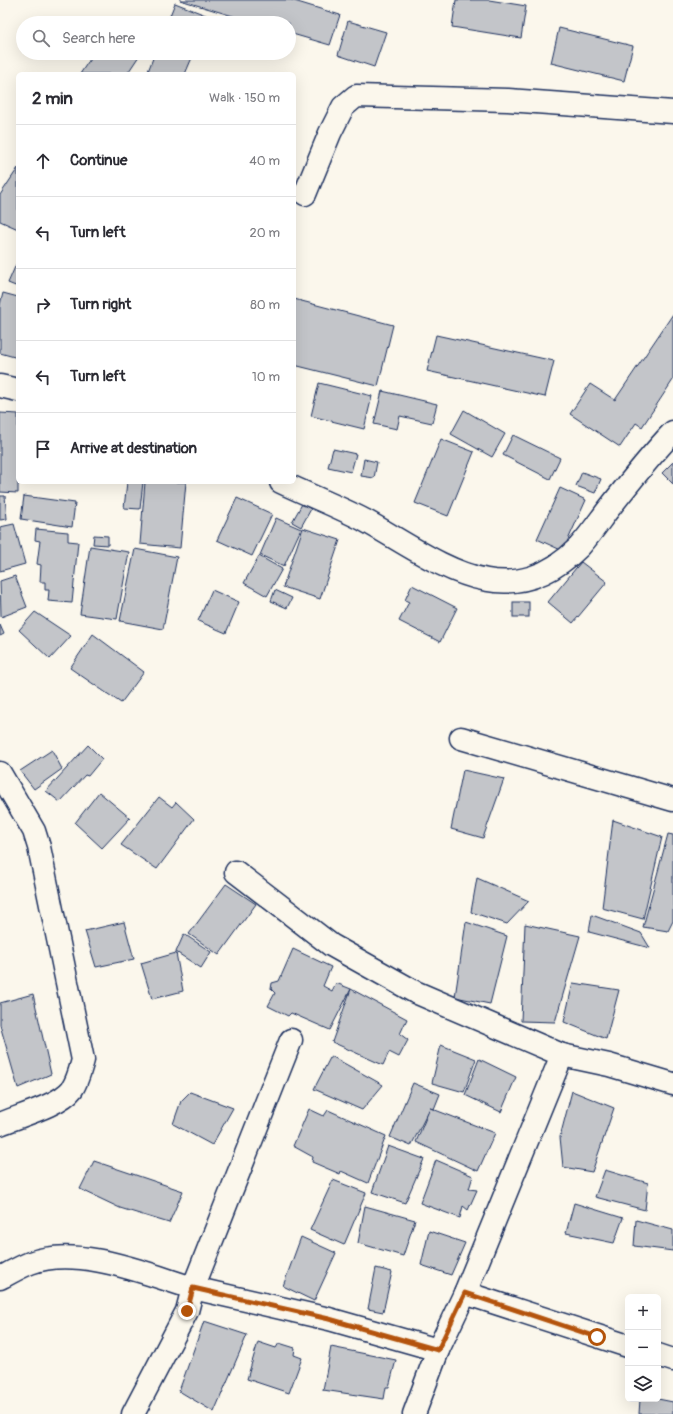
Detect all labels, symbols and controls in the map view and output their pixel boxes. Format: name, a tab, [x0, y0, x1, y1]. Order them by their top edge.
search box	[16, 16, 296, 60]
icon: search	[30, 27, 52, 49]
text: Search here	[62, 29, 135, 48]
text: 2 min	[32, 88, 73, 109]
text: Walk · 150 m	[209, 90, 280, 106]
icon: ahead	[32, 150, 54, 172]
text: Continue	[70, 151, 128, 170]
text: 40 m	[249, 153, 280, 169]
icon: left	[32, 222, 54, 244]
text: Turn left	[70, 223, 126, 242]
text: 20 m	[249, 225, 280, 241]
icon: right	[32, 294, 54, 316]
text: Turn right	[70, 295, 131, 314]
text: 80 m	[250, 297, 280, 313]
icon: left	[32, 366, 54, 388]
text: Turn left	[70, 367, 126, 386]
text: 10 m	[252, 369, 280, 385]
icon: arrive	[32, 438, 54, 460]
text: Arrive at destination	[70, 439, 197, 458]
map controls	[625, 1294, 661, 1402]
button: +	[625, 1294, 661, 1330]
route end	[178, 1302, 196, 1320]
route start	[588, 1328, 606, 1346]
button: −	[625, 1330, 661, 1366]
button: layers	[625, 1366, 661, 1402]

